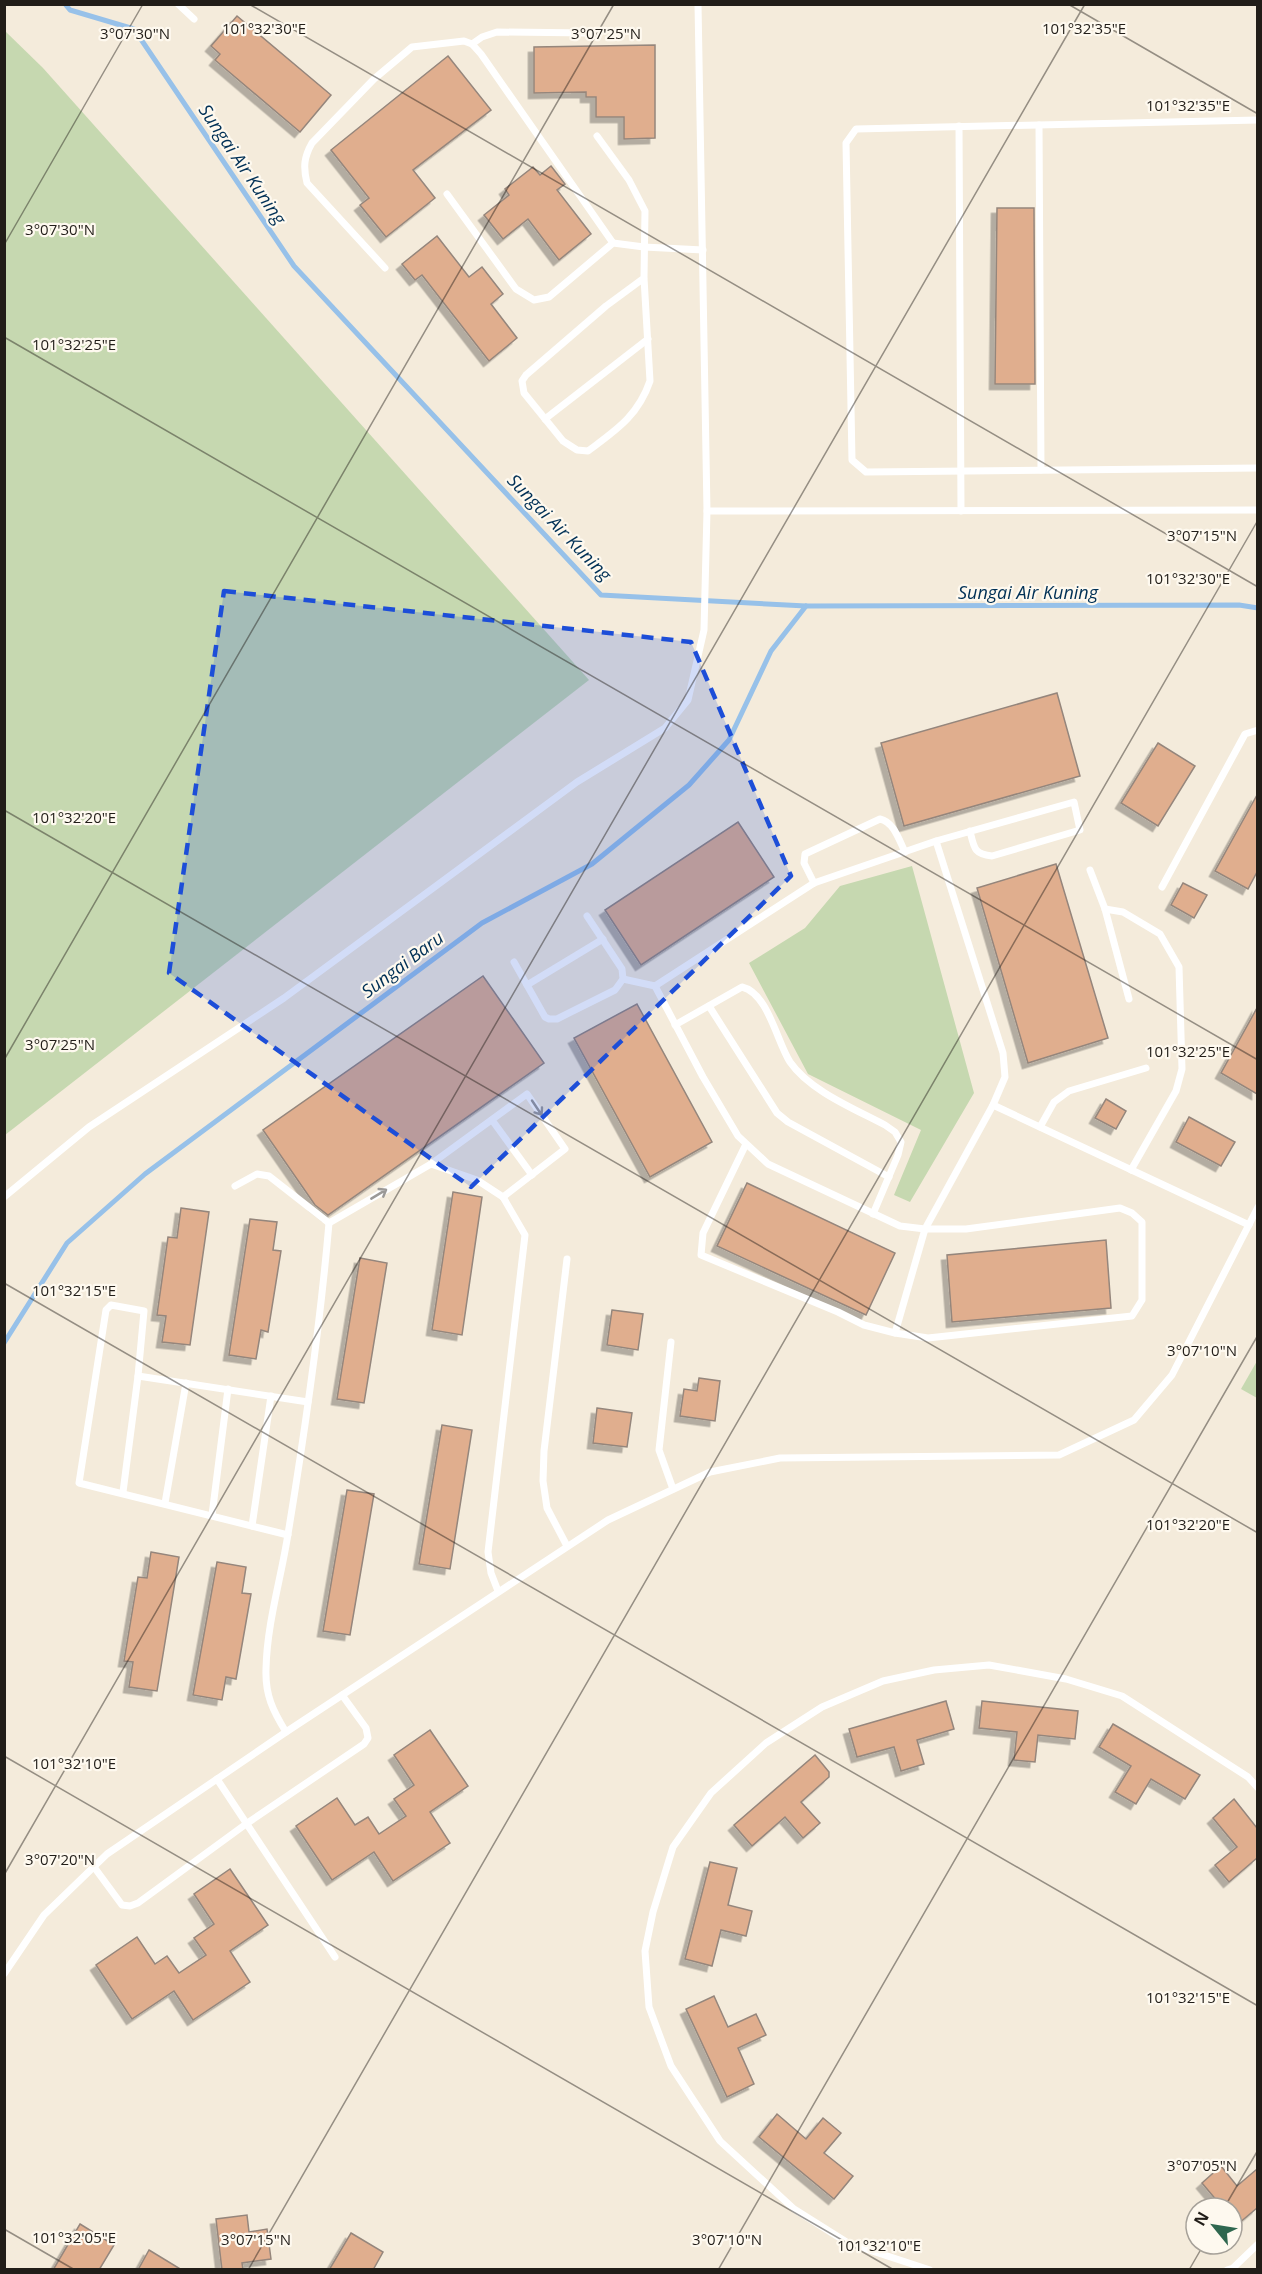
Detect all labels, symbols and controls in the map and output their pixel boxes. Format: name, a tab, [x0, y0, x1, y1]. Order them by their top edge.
text: 101°32'30"E	[222, 18, 306, 38]
text: 101°32'35"E	[1042, 18, 1126, 38]
text: 3°07'30"N	[100, 23, 170, 43]
text: 3°07'25"N	[571, 23, 641, 43]
text: 101°32'35"E	[1146, 95, 1230, 115]
water label: Sungai Air Kuning	[194, 99, 292, 229]
text: 3°07'30"N	[25, 219, 95, 239]
text: 101°32'25"E	[32, 334, 116, 354]
water label: Sungai Air Kuning	[503, 468, 618, 586]
text: 3°07'15"N	[1167, 525, 1237, 545]
text: 101°32'30"E	[1146, 568, 1230, 588]
water label: Sungai Air Kuning	[958, 580, 1099, 604]
text: 101°32'20"E	[32, 807, 116, 827]
water label: Sungai Baru	[356, 925, 448, 1003]
text: 3°07'25"N	[25, 1034, 95, 1054]
text: 101°32'25"E	[1146, 1041, 1230, 1061]
one-way arrow	[531, 1099, 543, 1115]
one-way arrow	[370, 1188, 388, 1199]
text: 101°32'15"E	[32, 1280, 116, 1300]
text: 3°07'10"N	[1167, 1340, 1237, 1360]
text: 101°32'20"E	[1146, 1514, 1230, 1534]
text: 101°32'10"E	[32, 1753, 116, 1773]
text: 3°07'20"N	[25, 1849, 95, 1869]
text: 101°32'15"E	[1146, 1987, 1230, 2007]
text: 3°07'05"N	[1167, 2155, 1237, 2175]
north arrow	[1184, 2196, 1244, 2256]
text: N	[1188, 2207, 1214, 2230]
text: 101°32'05"E	[32, 2227, 116, 2247]
text: 3°07'15"N	[221, 2229, 291, 2249]
text: 3°07'10"N	[692, 2229, 762, 2249]
text: 101°32'10"E	[837, 2235, 921, 2255]

